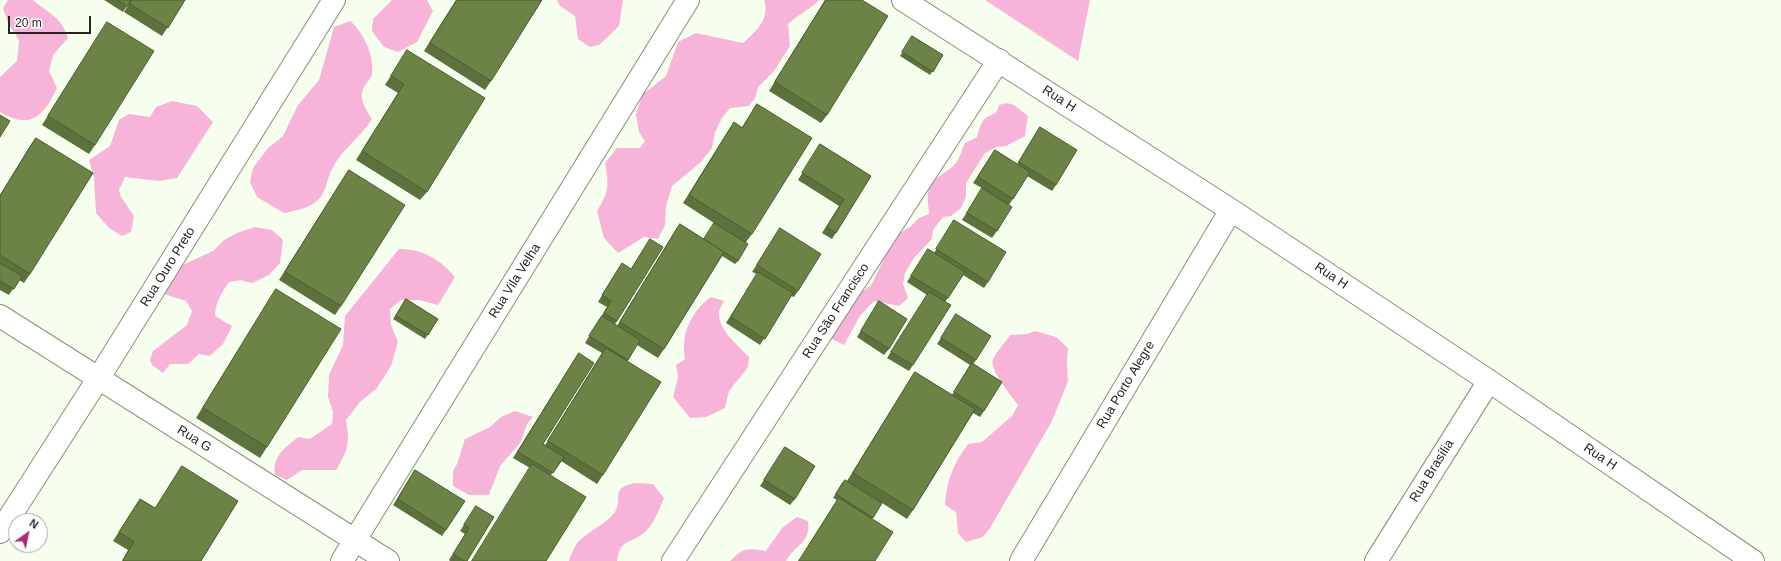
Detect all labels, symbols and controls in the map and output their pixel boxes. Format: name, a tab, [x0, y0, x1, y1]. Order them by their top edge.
scale bar	[10, 8, 93, 34]
text: 20 m	[15, 16, 42, 30]
street label: Rua H	[1039, 82, 1079, 116]
street label: Rua Ouro Preto	[137, 224, 199, 310]
street label: Rua Vila Velha	[486, 241, 544, 321]
street label: Rua H	[1311, 259, 1351, 293]
street label: Rua São Francisco	[799, 260, 873, 362]
street label: Rua Porto Alegre	[1094, 338, 1158, 432]
street label: Rua G	[174, 422, 214, 456]
street label: Rua Brasília	[1407, 437, 1457, 505]
street label: Rua H	[1580, 440, 1620, 474]
north arrow	[8, 513, 48, 553]
text: N	[27, 517, 41, 531]

